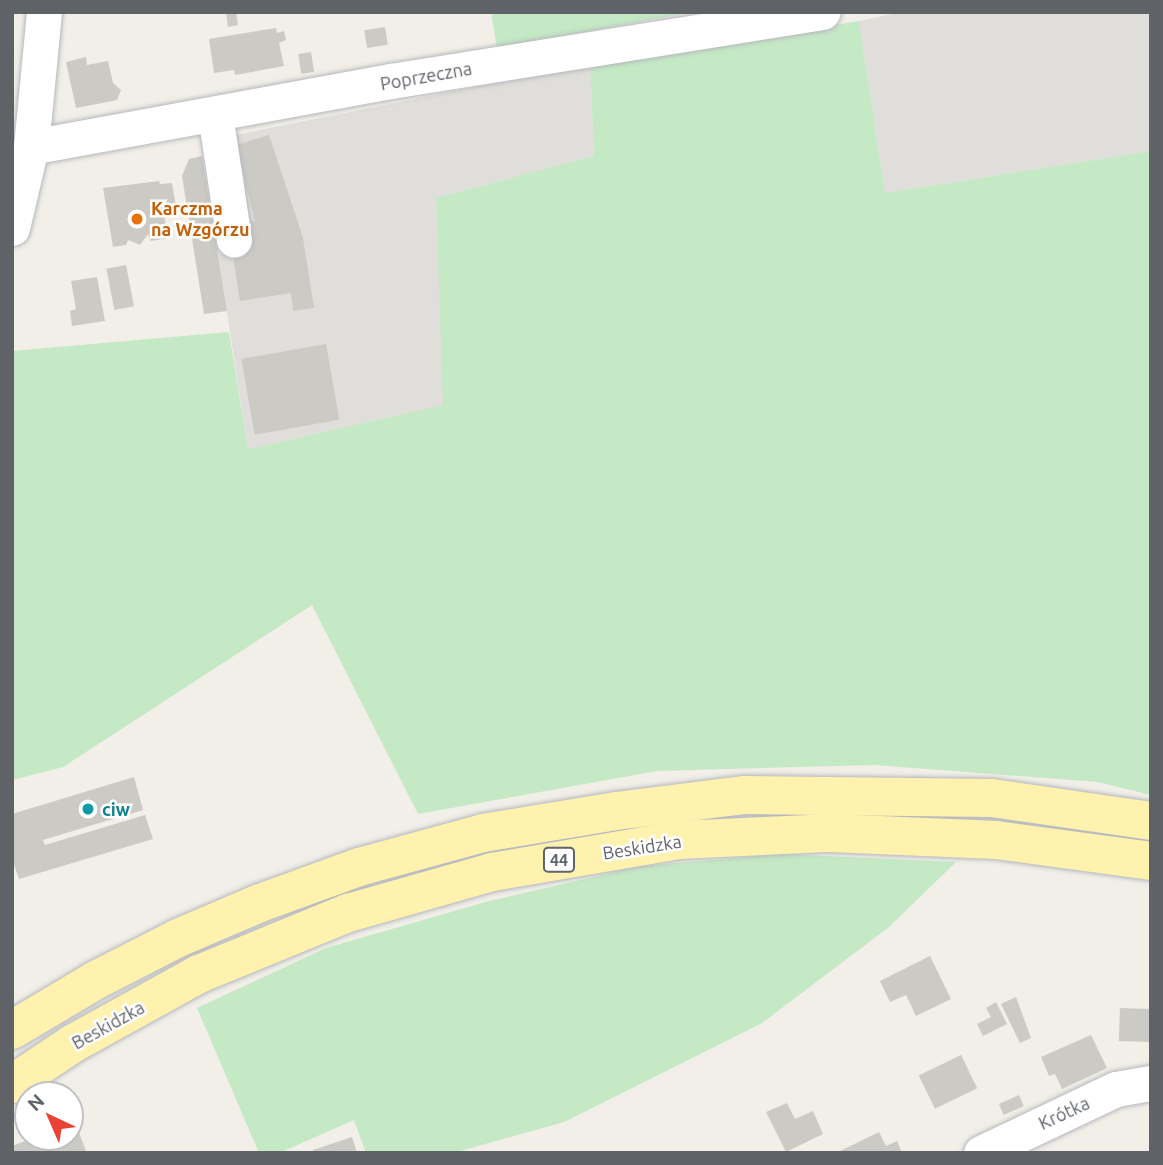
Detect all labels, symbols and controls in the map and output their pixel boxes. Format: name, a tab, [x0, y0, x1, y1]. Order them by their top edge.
street label: Poprzeczna	[378, 57, 474, 95]
place label: Karczma na Wzgórzu	[151, 198, 249, 241]
marker: Karczma na Wzgórzu	[129, 211, 145, 227]
place label: ciw	[102, 798, 130, 820]
marker: ciw	[80, 801, 96, 817]
street label: Beskidzka	[601, 830, 683, 864]
road number: 44	[542, 848, 576, 873]
street label: Beskidzka	[68, 996, 148, 1054]
north arrow	[14, 1081, 84, 1151]
text: N	[23, 1089, 49, 1115]
street label: Krótka	[1035, 1092, 1093, 1134]

